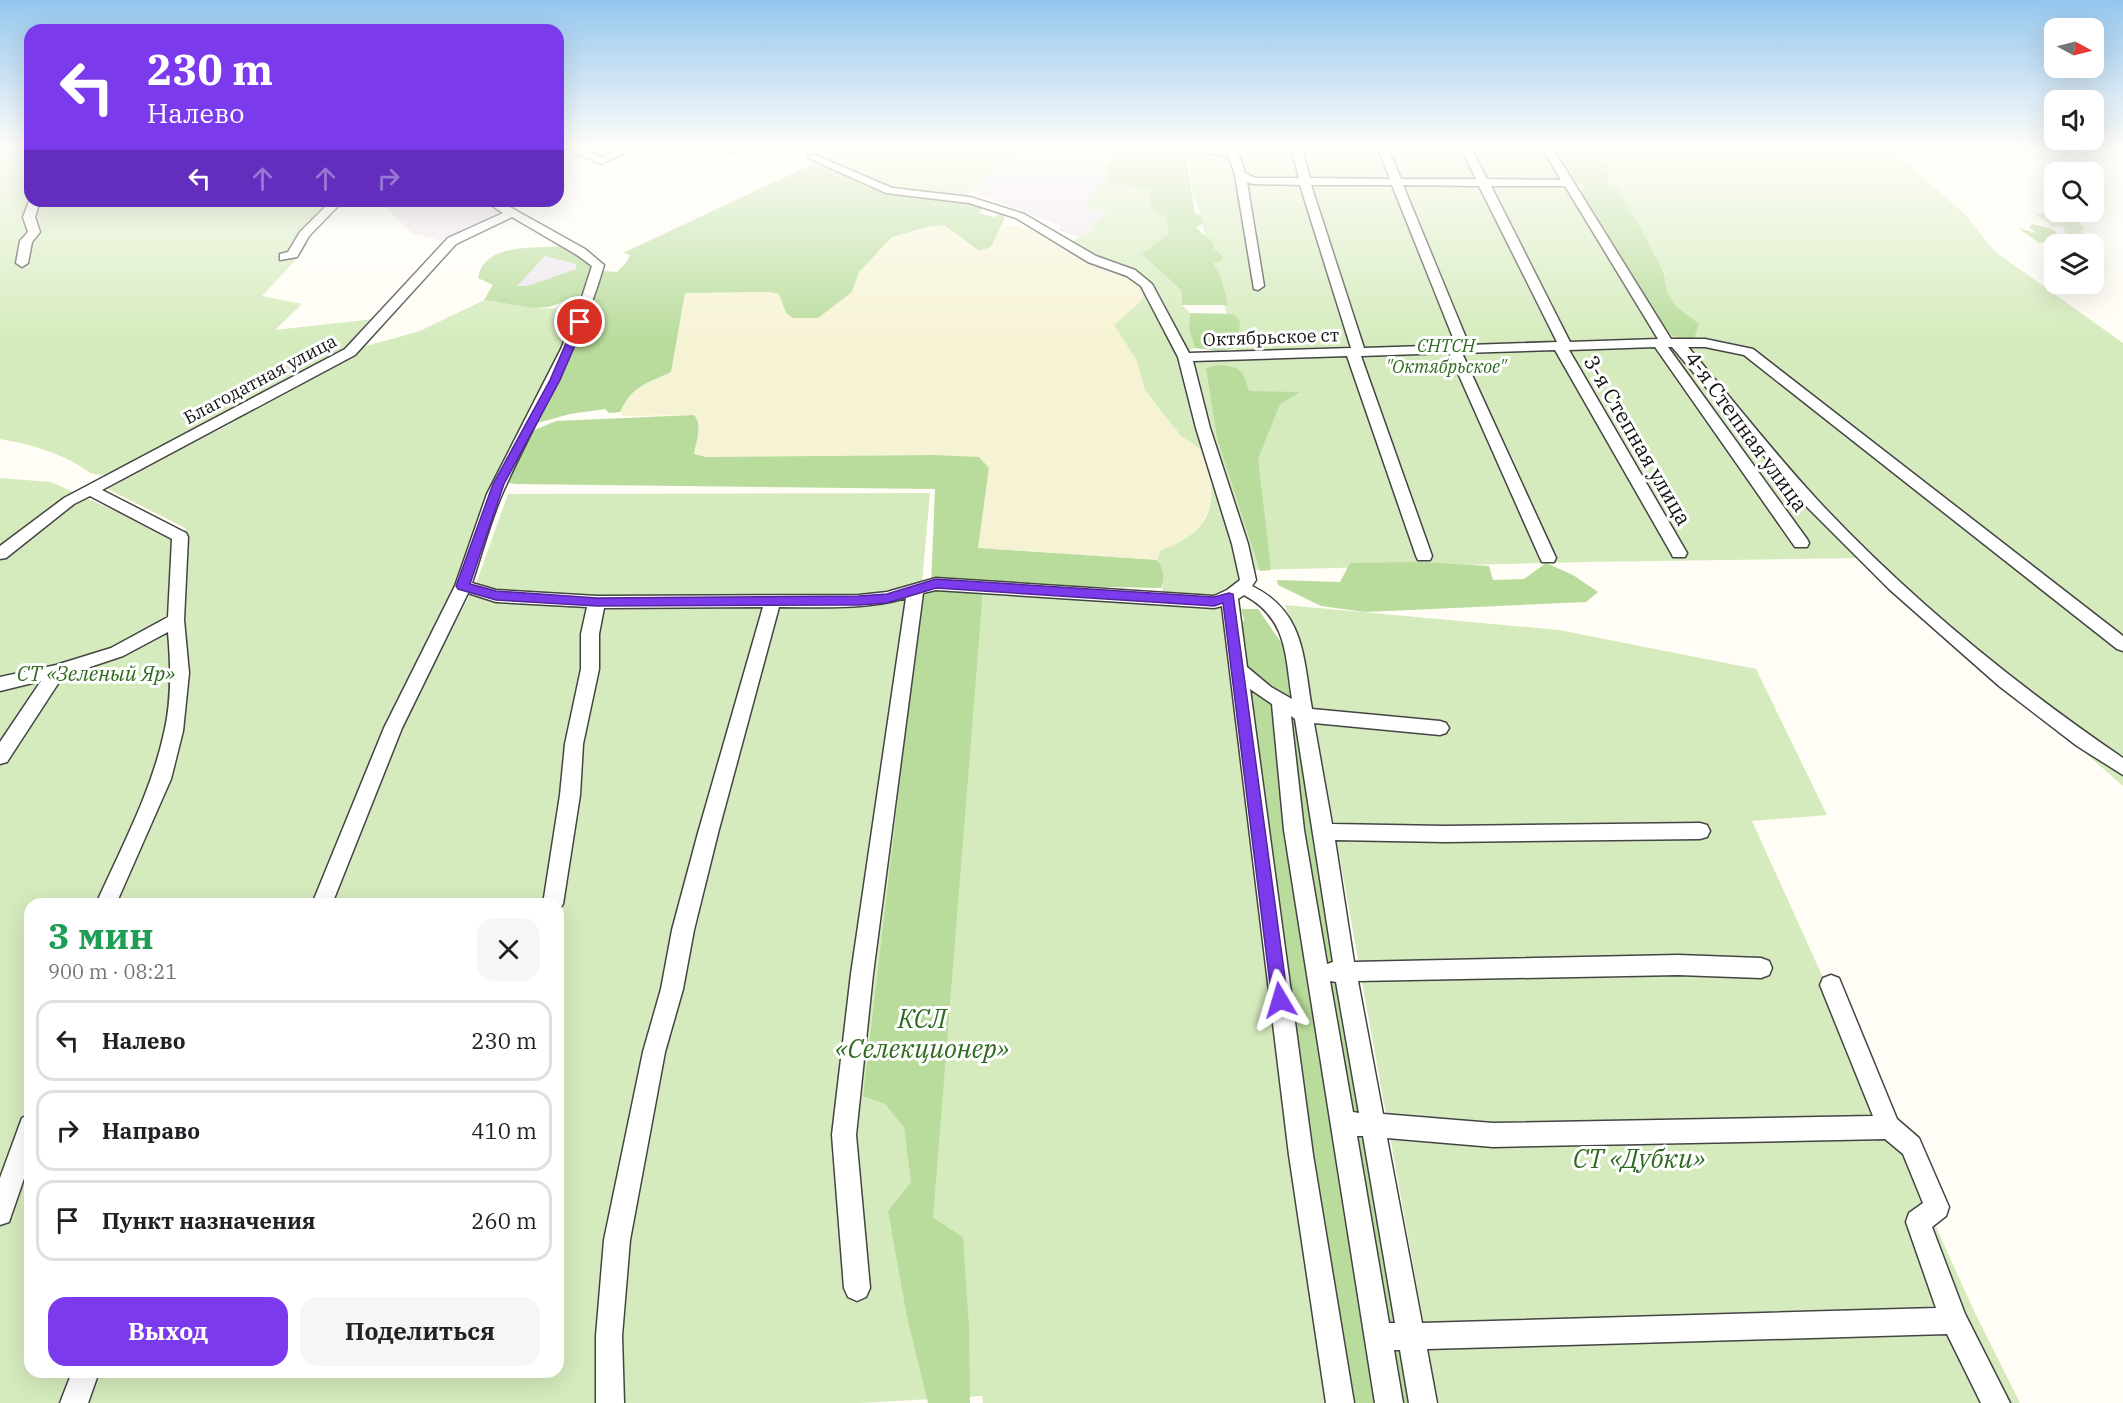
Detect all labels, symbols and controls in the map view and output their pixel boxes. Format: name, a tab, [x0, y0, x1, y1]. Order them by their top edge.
north arrow	[2044, 18, 2104, 78]
map controls	[2044, 18, 2104, 294]
text: 230 m	[147, 42, 273, 97]
icon: left	[48, 48, 126, 126]
button: sound	[2044, 90, 2104, 150]
text: Налево	[147, 95, 244, 130]
icon: left	[183, 162, 216, 195]
icon: ahead	[246, 162, 279, 195]
icon: ahead	[309, 162, 342, 195]
icon: right	[372, 162, 405, 195]
button: search	[2044, 162, 2104, 222]
button: layers	[2044, 234, 2104, 294]
pin	[554, 296, 605, 347]
icon: arrive	[563, 305, 596, 338]
street label: Октябрьское ст	[1202, 323, 1340, 351]
street label: Благодатная улица	[180, 329, 341, 429]
park label: СНТСН "Октябрьское"	[1385, 334, 1508, 378]
street label: 4-я Степная улица	[1679, 345, 1815, 517]
street label: 3-я Степная улица	[1578, 350, 1698, 530]
park label: СТ «Зеленый Яр»	[17, 659, 175, 687]
text: 3 мин	[48, 912, 154, 959]
button: close	[477, 918, 540, 981]
text: 900 m · 08:21	[48, 958, 177, 985]
position arrow	[1248, 968, 1312, 1032]
park label: КСЛ «Селекционер»	[835, 1001, 1009, 1065]
icon: left	[51, 1024, 84, 1057]
text: Налево	[102, 1026, 186, 1055]
text: 230 m	[471, 1026, 537, 1055]
icon: right	[51, 1114, 84, 1147]
text: Направо	[102, 1116, 200, 1145]
text: 410 m	[471, 1116, 537, 1145]
park label: СТ «Дубки»	[1573, 1141, 1705, 1175]
icon: arrive	[51, 1204, 84, 1237]
text: Пункт назначения	[102, 1206, 316, 1235]
text: 260 m	[471, 1206, 537, 1235]
button: Выход	[48, 1297, 288, 1366]
button: Поделиться	[300, 1297, 540, 1366]

